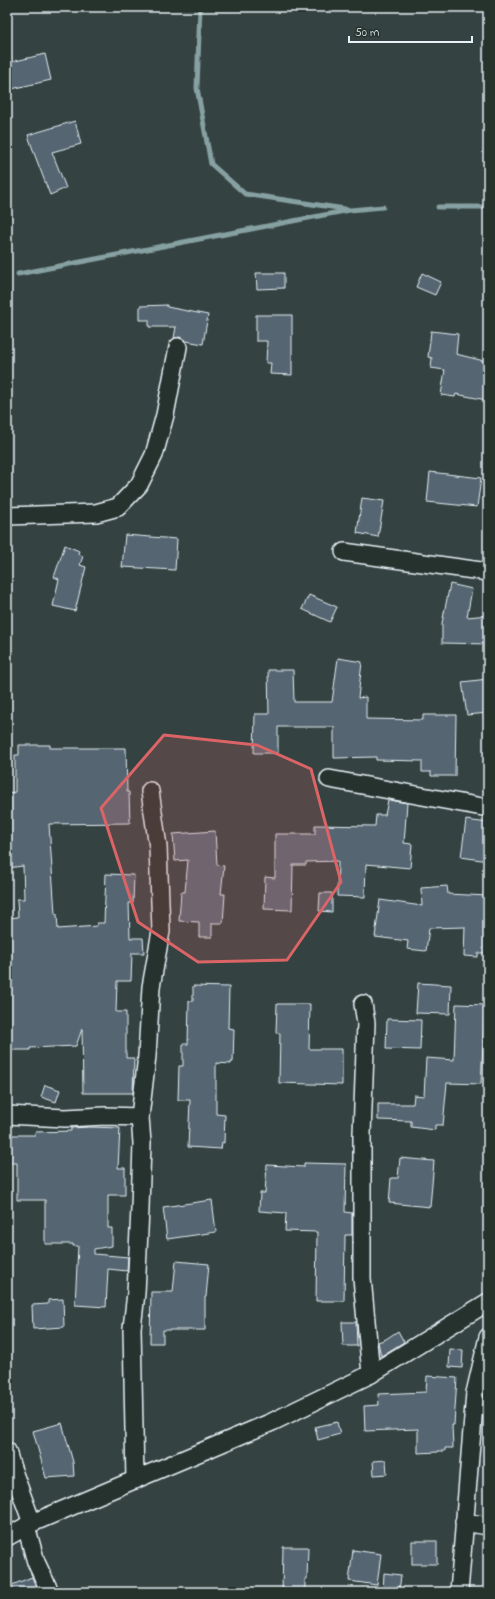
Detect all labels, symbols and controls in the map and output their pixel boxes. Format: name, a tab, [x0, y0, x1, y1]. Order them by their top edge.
scale bar	[349, 18, 472, 44]
text: 50 m	[355, 24, 379, 42]

